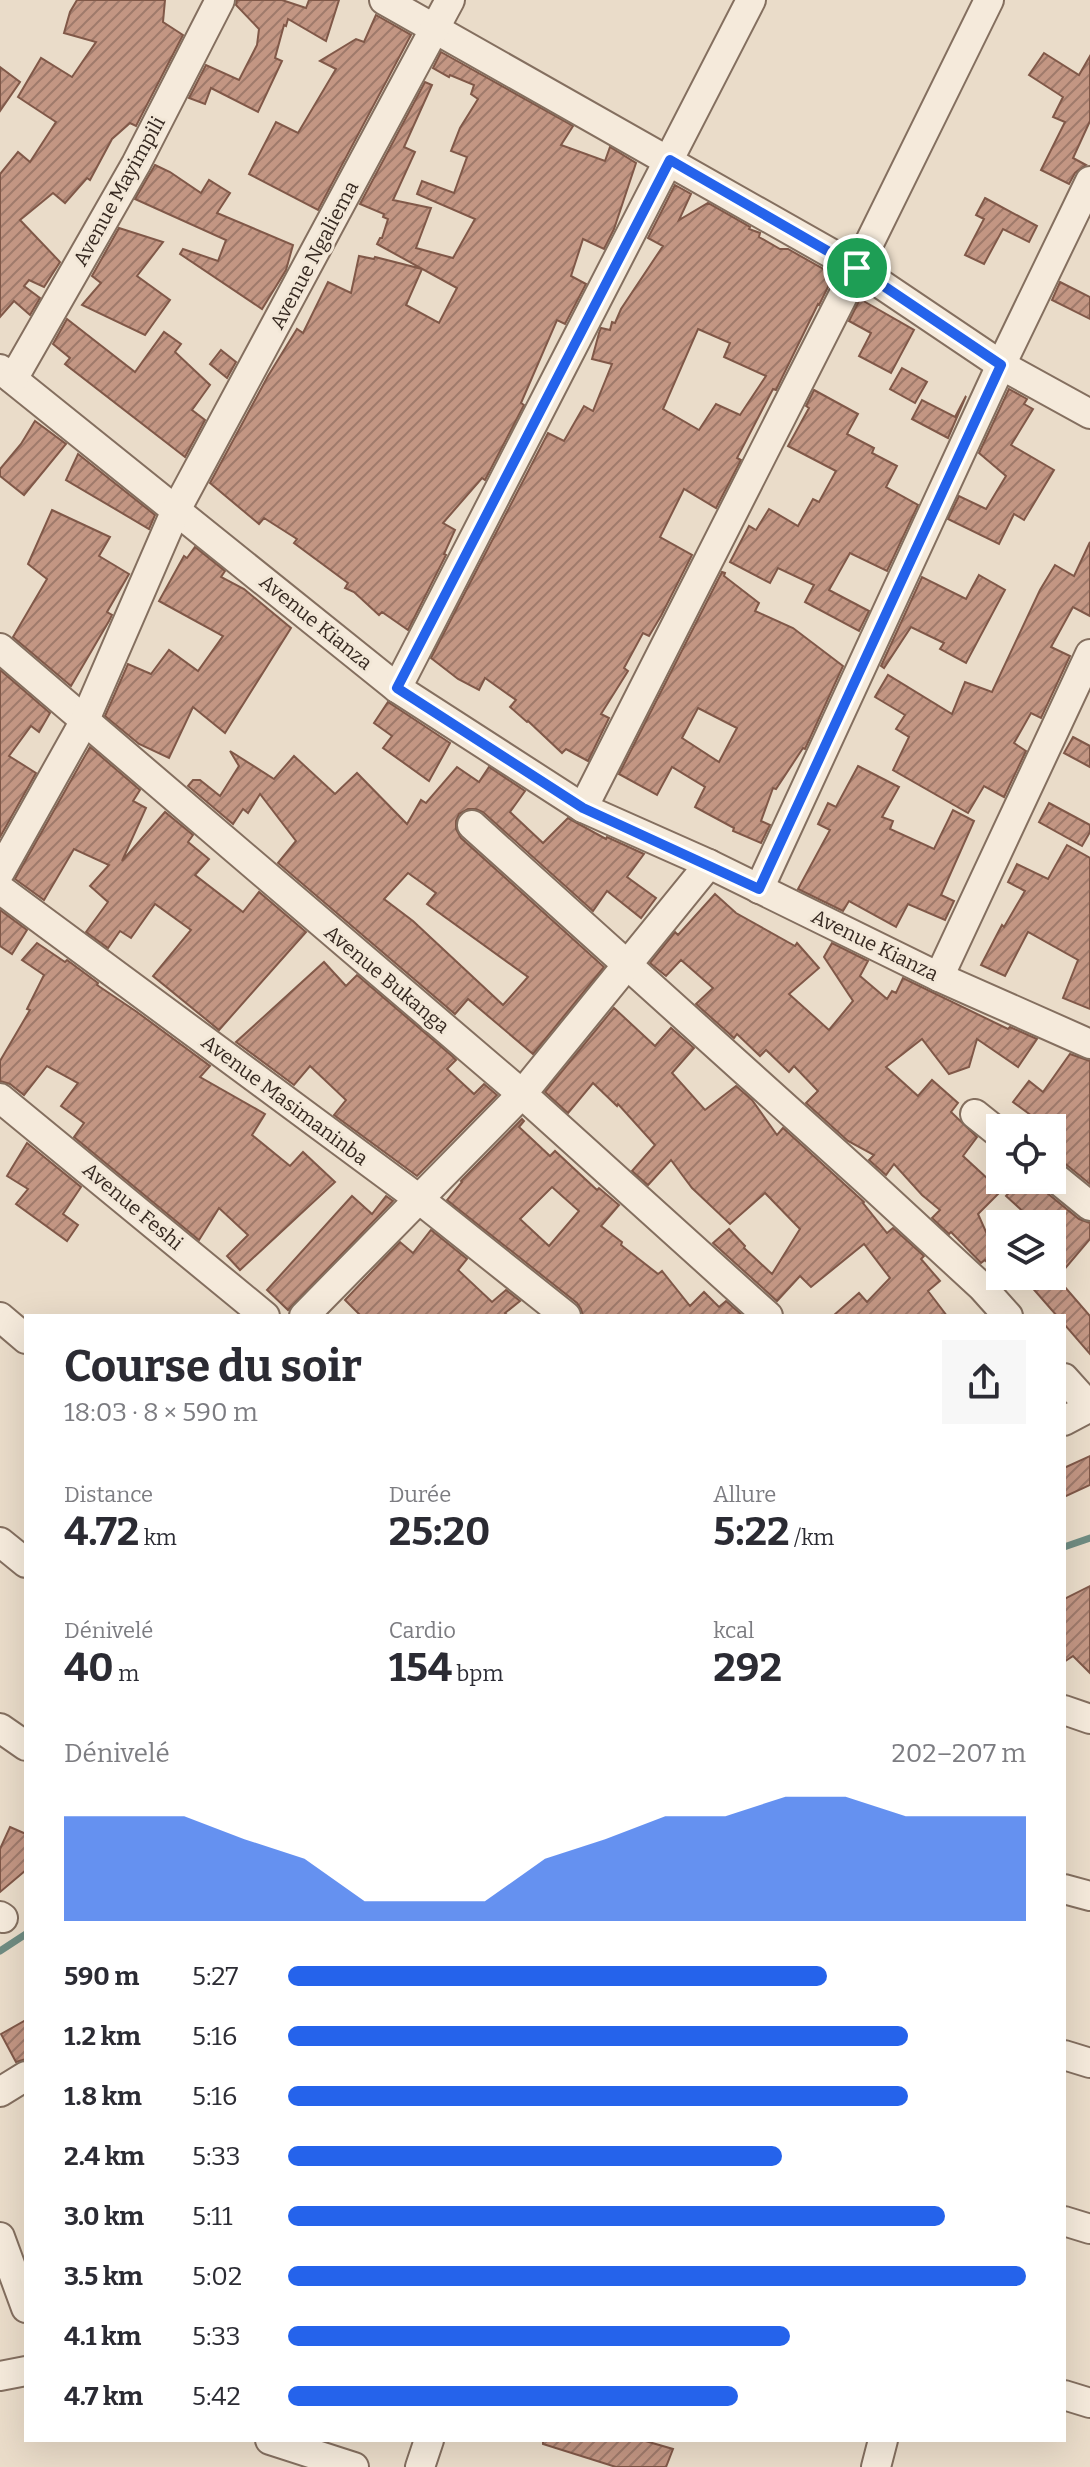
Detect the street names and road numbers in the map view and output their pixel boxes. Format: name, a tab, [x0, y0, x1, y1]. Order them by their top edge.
street label: Avenue Mayimpili	[68, 112, 170, 270]
street label: Avenue Ngaliema	[265, 177, 363, 333]
street label: Avenue Kianza	[255, 569, 377, 675]
street label: Avenue Kianza	[808, 904, 942, 986]
street label: Avenue Bukanga	[320, 920, 454, 1038]
street label: Avenue Masimaninba	[197, 1030, 373, 1170]
street label: Avenue Feshi	[78, 1157, 188, 1255]

